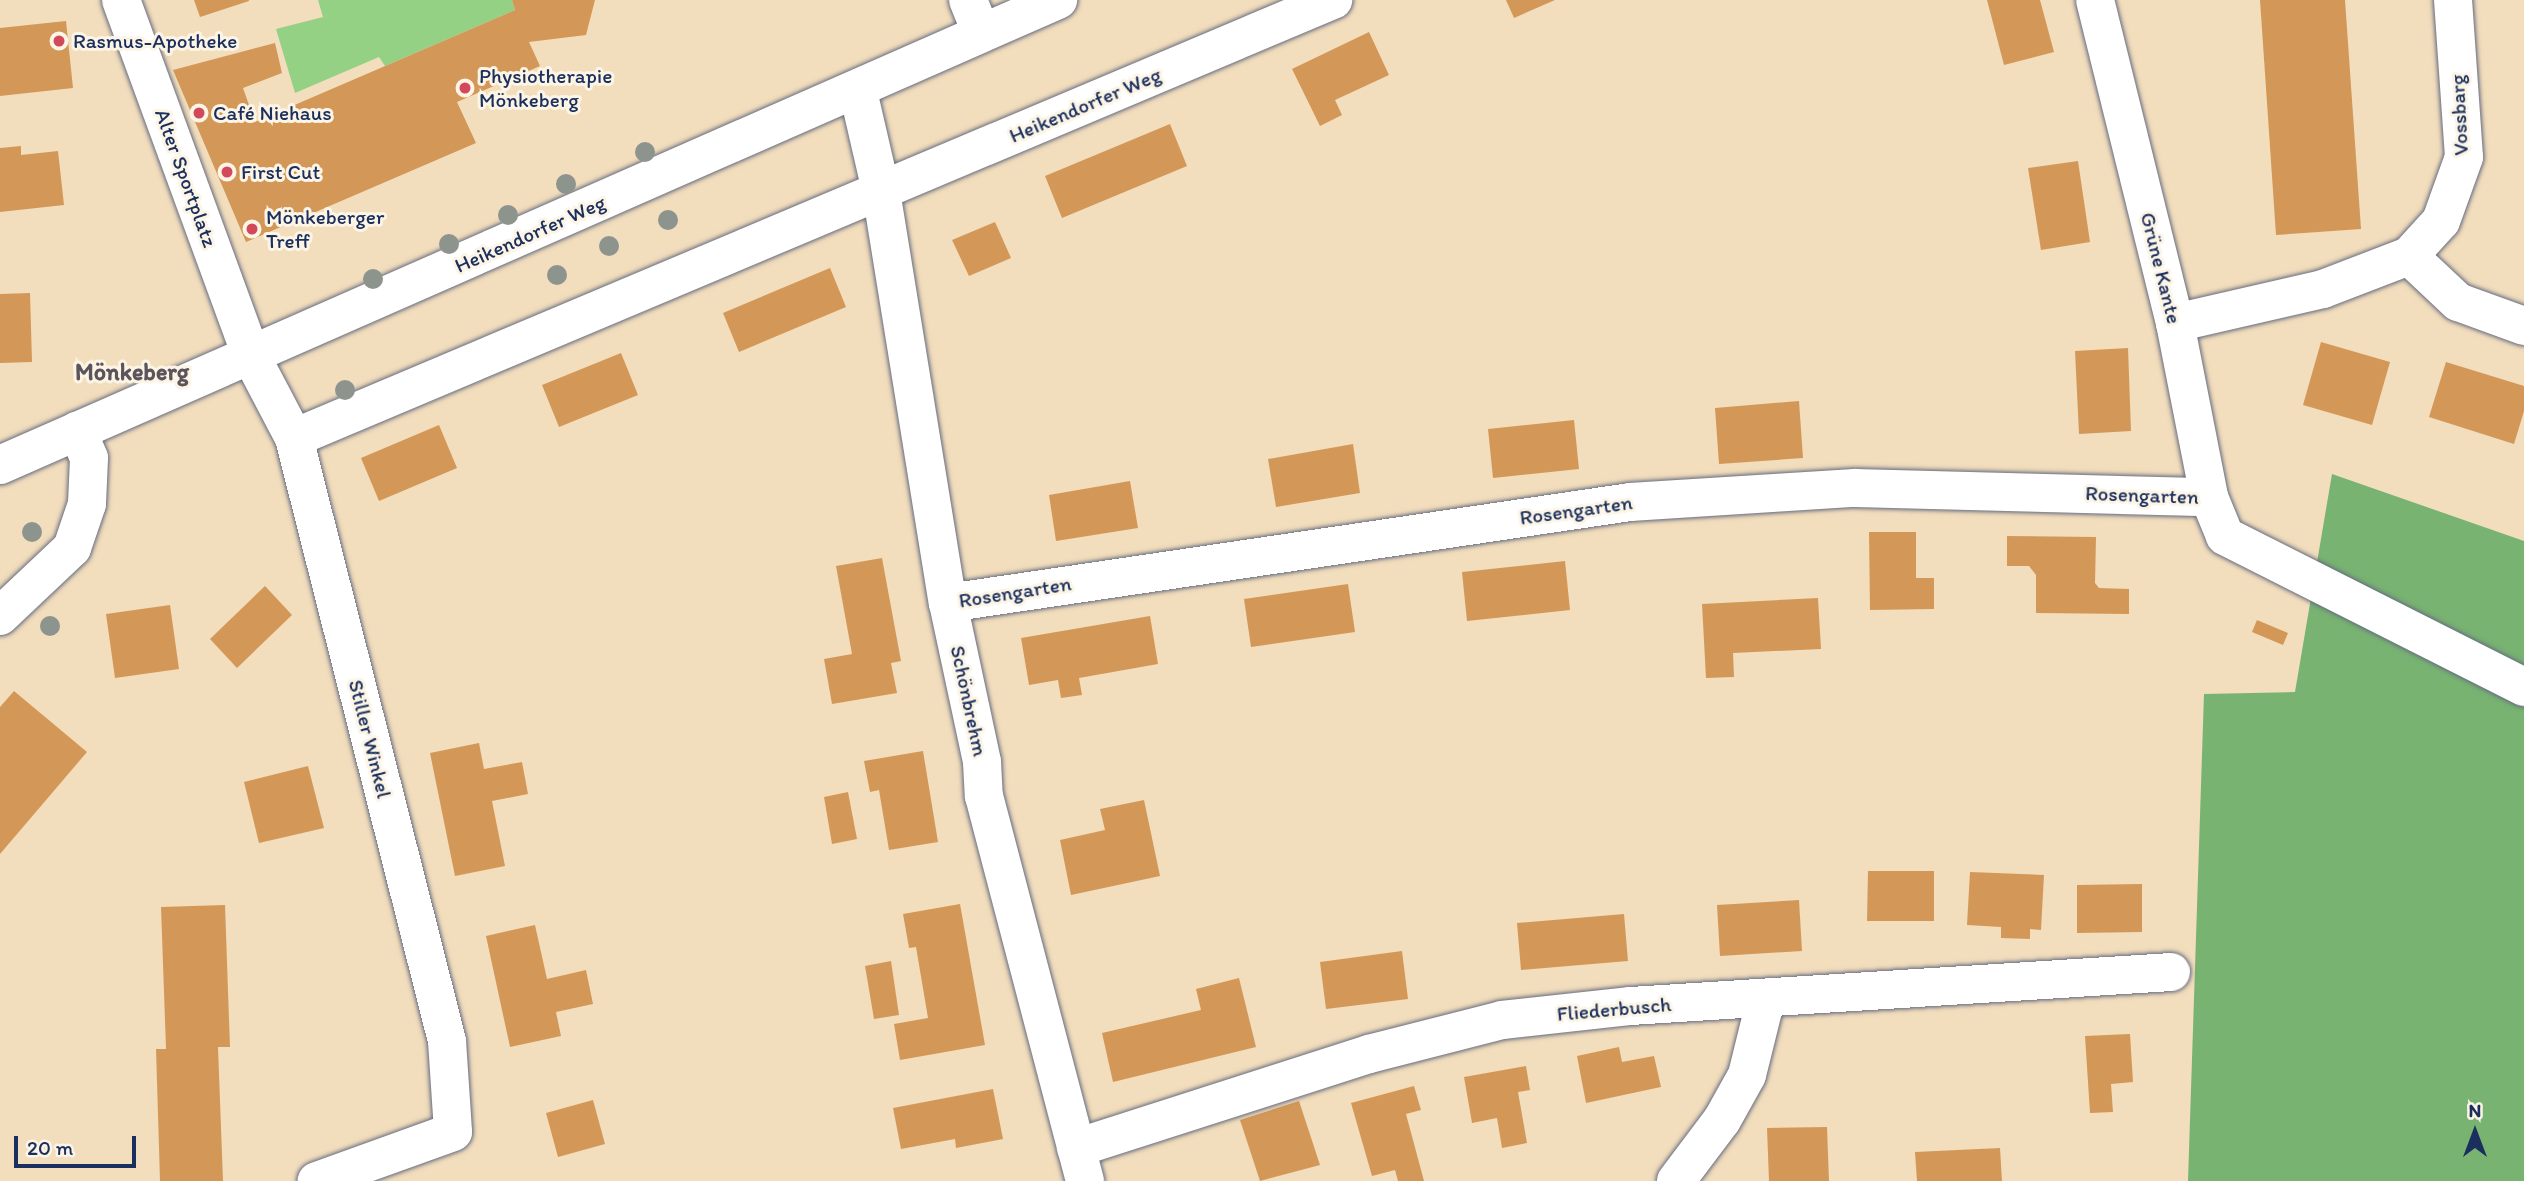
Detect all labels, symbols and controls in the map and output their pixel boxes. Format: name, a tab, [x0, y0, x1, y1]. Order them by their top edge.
place label: Rasmus-Apotheke	[73, 28, 237, 54]
marker: Rasmus-Apotheke	[51, 33, 67, 49]
street label: Heikendorfer Weg	[1006, 62, 1164, 148]
place label: Physiotherapie Mönkeberg	[479, 63, 612, 113]
street label: Vossbarg	[2444, 74, 2474, 156]
marker: Physiotherapie Mönkeberg	[457, 80, 473, 96]
place label: Café Niehaus	[213, 100, 332, 126]
marker: Café Niehaus	[191, 105, 207, 121]
street label: Alter Sportplatz	[149, 106, 223, 250]
place label: First Cut	[241, 159, 320, 185]
marker: First Cut	[219, 164, 235, 180]
street label: Heikendorfer Weg	[451, 190, 609, 278]
place label: Mönkeberger Treff	[266, 204, 384, 254]
street label: Grüne Kante	[2135, 209, 2187, 327]
marker: Mönkeberger Treff	[244, 221, 260, 237]
district label: Mönkeberg	[75, 358, 189, 386]
street label: Rosengarten	[2085, 480, 2199, 510]
street label: Rosengarten	[1518, 490, 1634, 530]
street label: Rosengarten	[957, 571, 1073, 613]
street label: Schönbrehm	[945, 643, 993, 759]
street label: Stiller Winkel	[343, 677, 397, 801]
street label: Fliederbusch	[1556, 991, 1672, 1027]
north arrow	[2440, 1097, 2510, 1167]
text: N	[2469, 1099, 2481, 1122]
scale bar	[18, 1122, 140, 1166]
text: 20 m	[27, 1135, 73, 1160]

